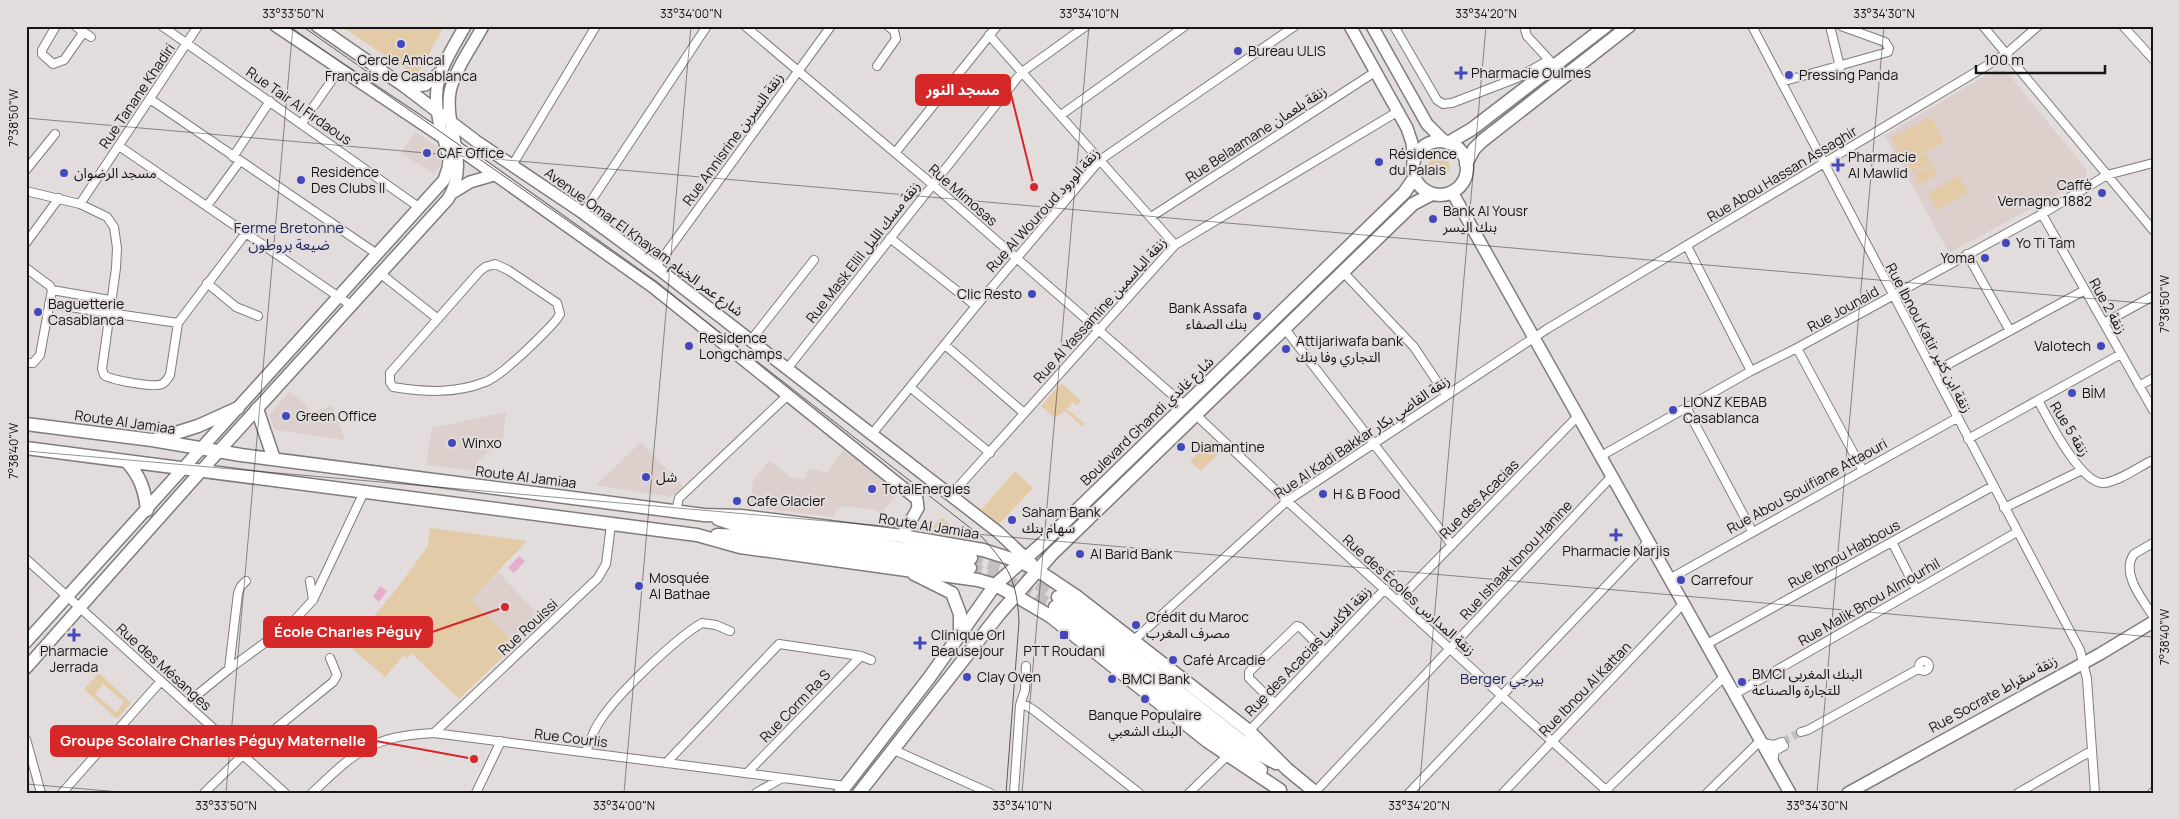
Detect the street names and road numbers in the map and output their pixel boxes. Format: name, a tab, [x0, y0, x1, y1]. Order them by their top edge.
street label: Rue Tanane Khadiri	[94, 39, 179, 152]
street label: Rue Tair Al Firdaous	[243, 62, 356, 149]
street label: Rue Annisrine زنقة النسرين	[678, 68, 787, 209]
street label: Rue Belaamane زنقة بلعمان	[1182, 81, 1330, 186]
street label: Rue Abou Hassan Assaghir	[1703, 121, 1860, 226]
street label: Rue Al Wouroud زنقة الورود	[982, 143, 1104, 276]
street label: Rue Mimosas	[925, 159, 1002, 230]
street label: Avenue Omar El Khayam شارع عمر الخيام	[540, 163, 748, 322]
street label: Rue Mask Ellil زنقة مسك الليل	[801, 177, 924, 327]
street label: Rue Al Yassamine زنقة الياسمين	[1029, 233, 1170, 387]
street label: Rue Ibnou Katir زنقة ابن كثير	[1882, 260, 1977, 416]
street label: Rue 2 زنقة	[2085, 274, 2132, 337]
street label: Rue Jounaid	[1804, 281, 1882, 336]
street label: Boulevard Ghandi شارع غاندي	[1076, 352, 1219, 491]
street label: Rue Al Kadi Bakkar زنقة القاضي بكار	[1270, 370, 1455, 505]
street label: Rue 5 زنقة	[2046, 398, 2095, 460]
street label: Route Al Jamiaa	[73, 405, 177, 438]
street label: Rue Abou Souifiane Attaouri	[1723, 433, 1890, 538]
street label: Rue des Acacias	[1435, 455, 1523, 543]
street label: Route Al Jamiaa	[474, 461, 578, 492]
street label: Rue Ishaak Ibnou Hanine	[1455, 496, 1576, 624]
street label: Route Al Jamiaa	[877, 508, 981, 543]
street label: Rue Ibnou Habbous	[1784, 515, 1903, 592]
street label: Rue des Écoles زنقة المدارس	[1339, 530, 1480, 659]
street label: Rue Malik Bnou Almourhil	[1794, 553, 1943, 650]
street label: Rue des Acacias زنقة الأكاسيا	[1240, 581, 1375, 720]
street label: Rue Rouissi	[494, 594, 561, 659]
street label: Rue des Mésanges	[113, 619, 216, 714]
street label: Rue Ibnou Al Kattan	[1534, 637, 1635, 740]
street label: Rue Socrate زنقة سقراط	[1925, 650, 2060, 737]
street label: Rue Corm Ra S	[755, 665, 834, 746]
street label: Rue Courlis	[533, 724, 609, 751]

